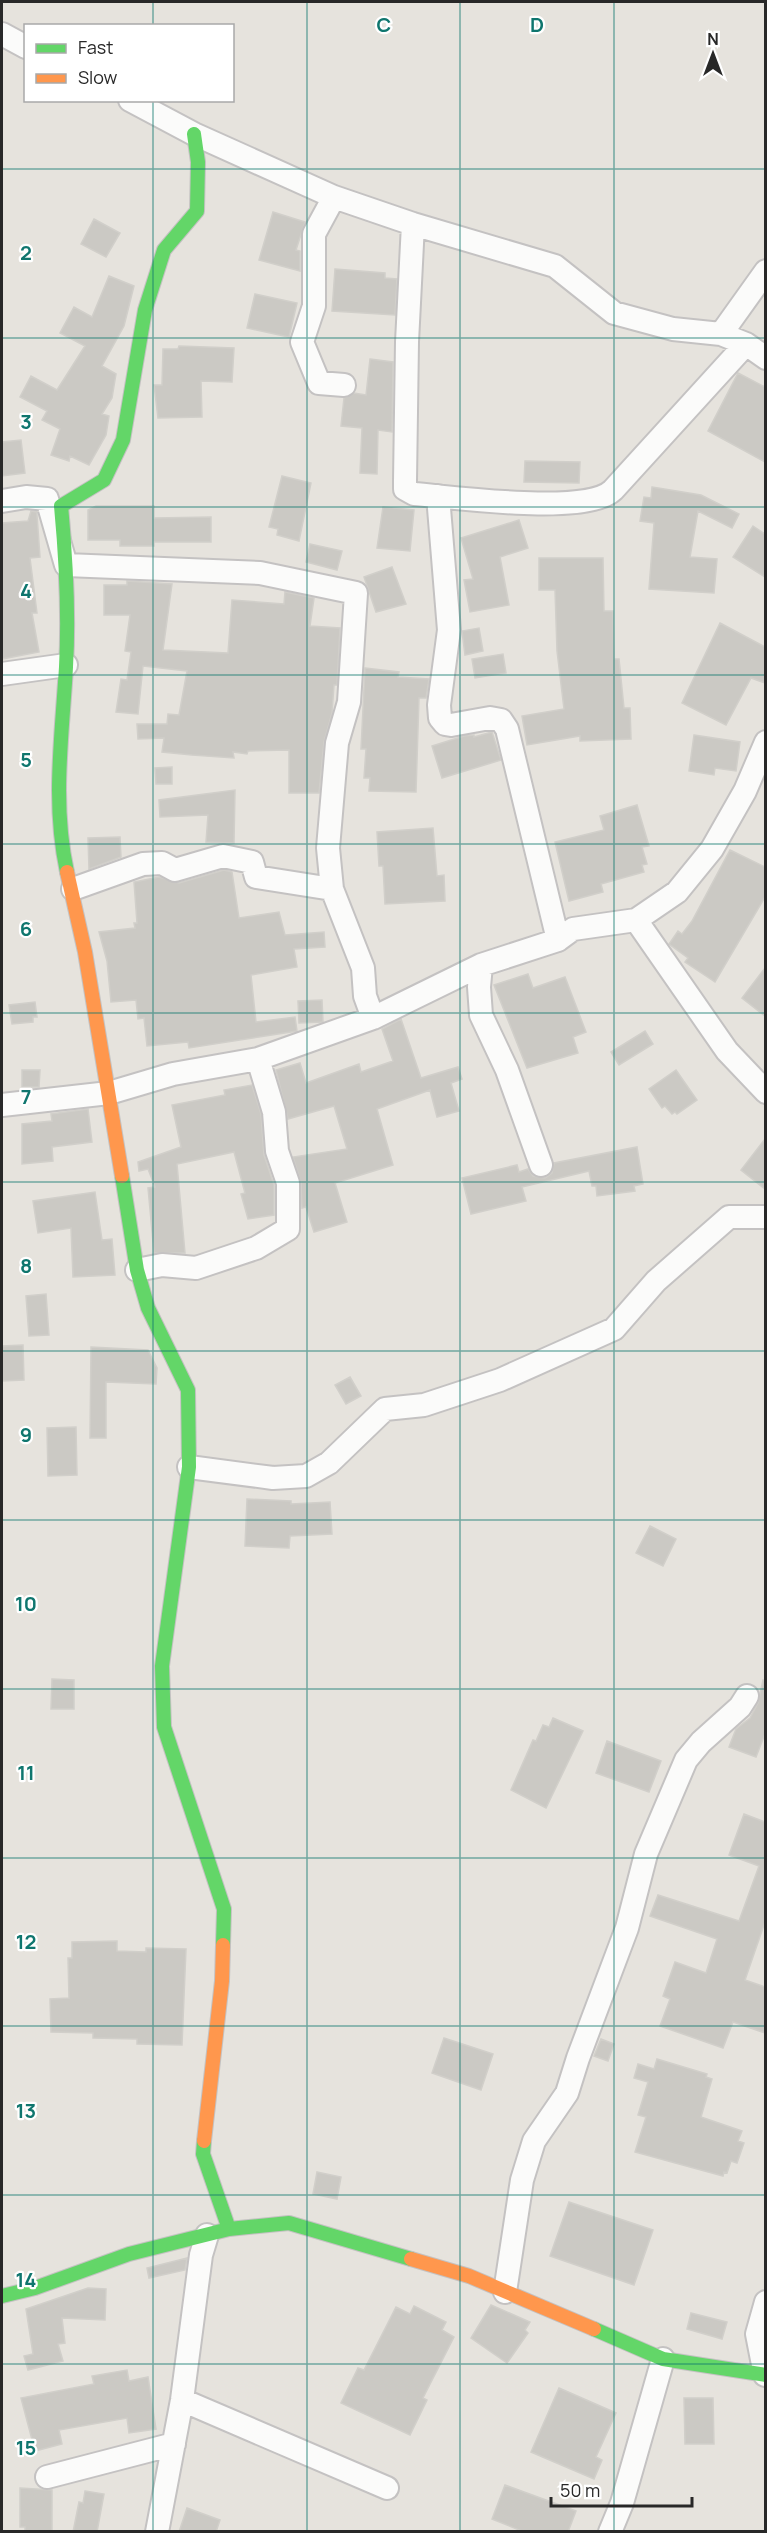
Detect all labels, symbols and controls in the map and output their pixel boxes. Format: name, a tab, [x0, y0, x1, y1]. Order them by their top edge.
text: C	[377, 11, 391, 38]
text: D	[530, 11, 544, 38]
legend	[24, 24, 234, 102]
north arrow	[683, 24, 743, 84]
text: N	[707, 28, 719, 50]
text: Fast	[78, 35, 113, 59]
text: Slow	[78, 65, 118, 89]
text: 2	[20, 239, 32, 266]
text: 3	[20, 408, 32, 435]
text: 4	[20, 577, 32, 604]
text: 5	[20, 746, 32, 773]
text: 6	[20, 915, 32, 942]
text: 7	[21, 1083, 31, 1110]
text: 8	[20, 1252, 32, 1279]
text: 9	[20, 1421, 32, 1448]
text: 10	[15, 1590, 37, 1617]
text: 11	[17, 1759, 35, 1786]
text: 12	[16, 1928, 36, 1955]
text: 13	[16, 2097, 36, 2124]
text: 14	[16, 2266, 36, 2293]
text: 15	[16, 2434, 36, 2461]
scale bar	[551, 2470, 692, 2508]
text: 50 m	[560, 2478, 600, 2502]

